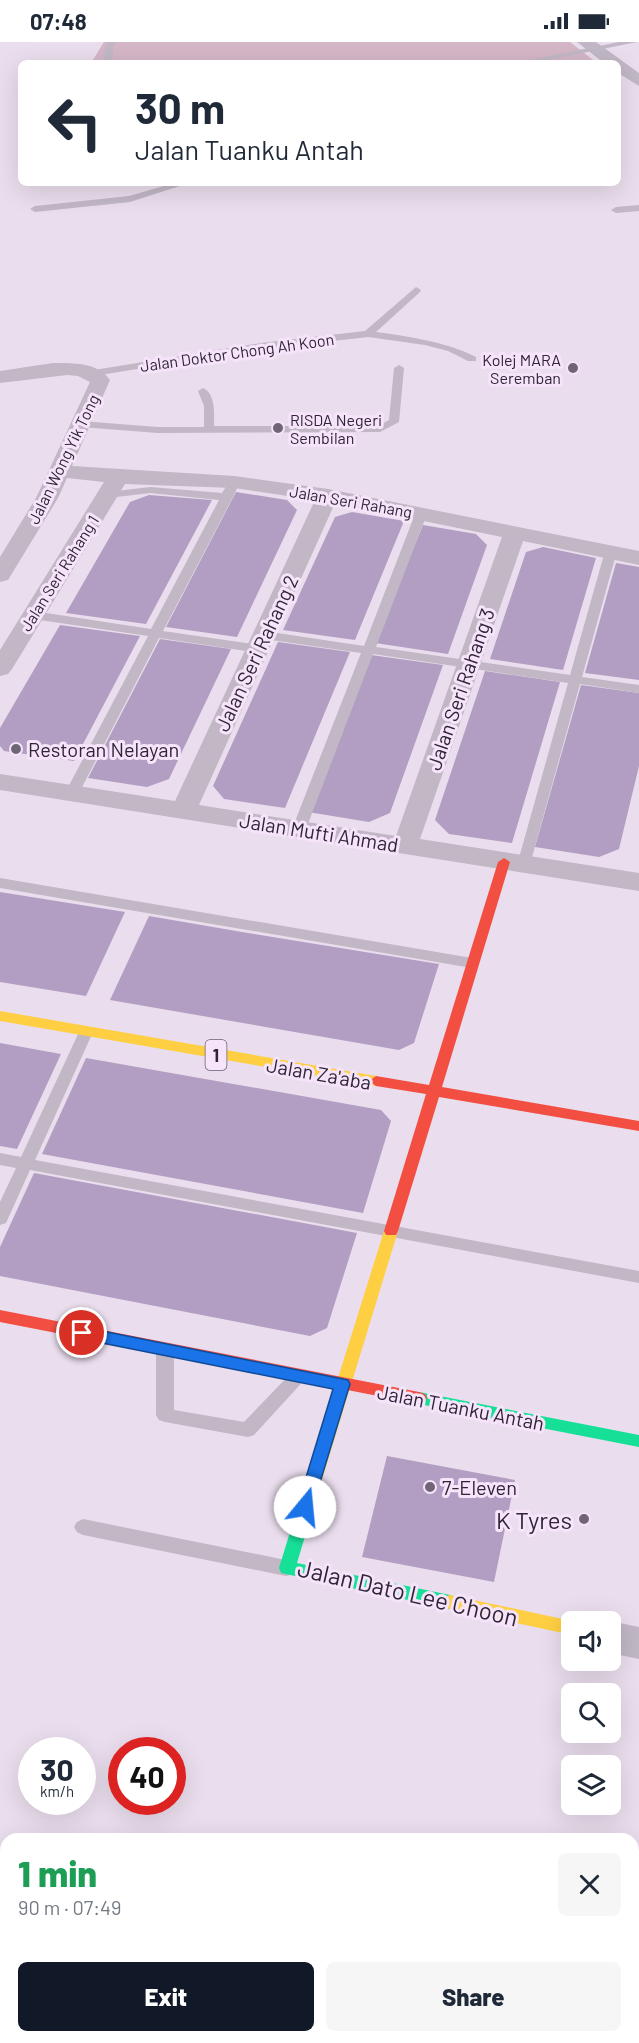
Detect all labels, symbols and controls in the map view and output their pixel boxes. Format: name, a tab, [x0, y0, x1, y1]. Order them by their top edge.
text: 07:48	[30, 8, 87, 34]
text: 30 m	[135, 82, 225, 132]
icon: left	[36, 84, 114, 162]
text: Jalan Tuanku Antah	[135, 133, 364, 165]
street label: Jalan Doktor Chong Ah Koon	[139, 329, 335, 375]
place label: Kolej MARA Seremban	[482, 350, 561, 387]
marker: Kolej MARA Seremban	[566, 361, 580, 375]
street label: Jalan Wong Yik Tong	[23, 391, 103, 527]
place label: RISDA Negeri Sembilan	[290, 410, 382, 447]
marker: RISDA Negeri Sembilan	[271, 421, 285, 435]
street label: Jalan Seri Rahang	[288, 481, 414, 521]
street label: Jalan Seri Rahang 1	[16, 512, 102, 634]
street label: Jalan Seri Rahang 2	[209, 571, 303, 735]
street label: Jalan Seri Rahang 3	[421, 605, 499, 773]
place label: Restoran Nelayan	[28, 737, 179, 761]
marker: Restoran Nelayan	[9, 742, 23, 756]
street label: Jalan Mufti Ahmad	[238, 808, 400, 856]
road number: 1	[206, 1040, 226, 1070]
street label: Jalan Za'aba	[265, 1052, 373, 1094]
pin	[56, 1307, 107, 1358]
icon: arrive	[65, 1316, 98, 1349]
street label: Jalan Tuanku Antah	[376, 1379, 546, 1435]
position arrow	[273, 1475, 337, 1539]
place label: 7-Eleven	[442, 1475, 517, 1499]
marker: 7-Eleven	[423, 1480, 437, 1494]
place label: K Tyres	[496, 1505, 572, 1534]
marker: K Tyres	[577, 1512, 591, 1526]
street label: Jalan Dato Lee Choon	[295, 1553, 521, 1631]
map controls	[561, 1611, 621, 1815]
button: sound	[561, 1611, 621, 1671]
button: search	[561, 1683, 621, 1743]
speed limit sign: 40	[108, 1737, 186, 1815]
text: 30	[40, 1751, 74, 1787]
button: layers	[561, 1755, 621, 1815]
text: km/h	[40, 1782, 74, 1800]
text: 1 min	[18, 1851, 97, 1894]
button: close	[558, 1853, 621, 1916]
text: 90 m · 07:49	[18, 1895, 121, 1919]
button: Exit	[18, 1962, 314, 2031]
button: Share	[326, 1962, 621, 2031]

